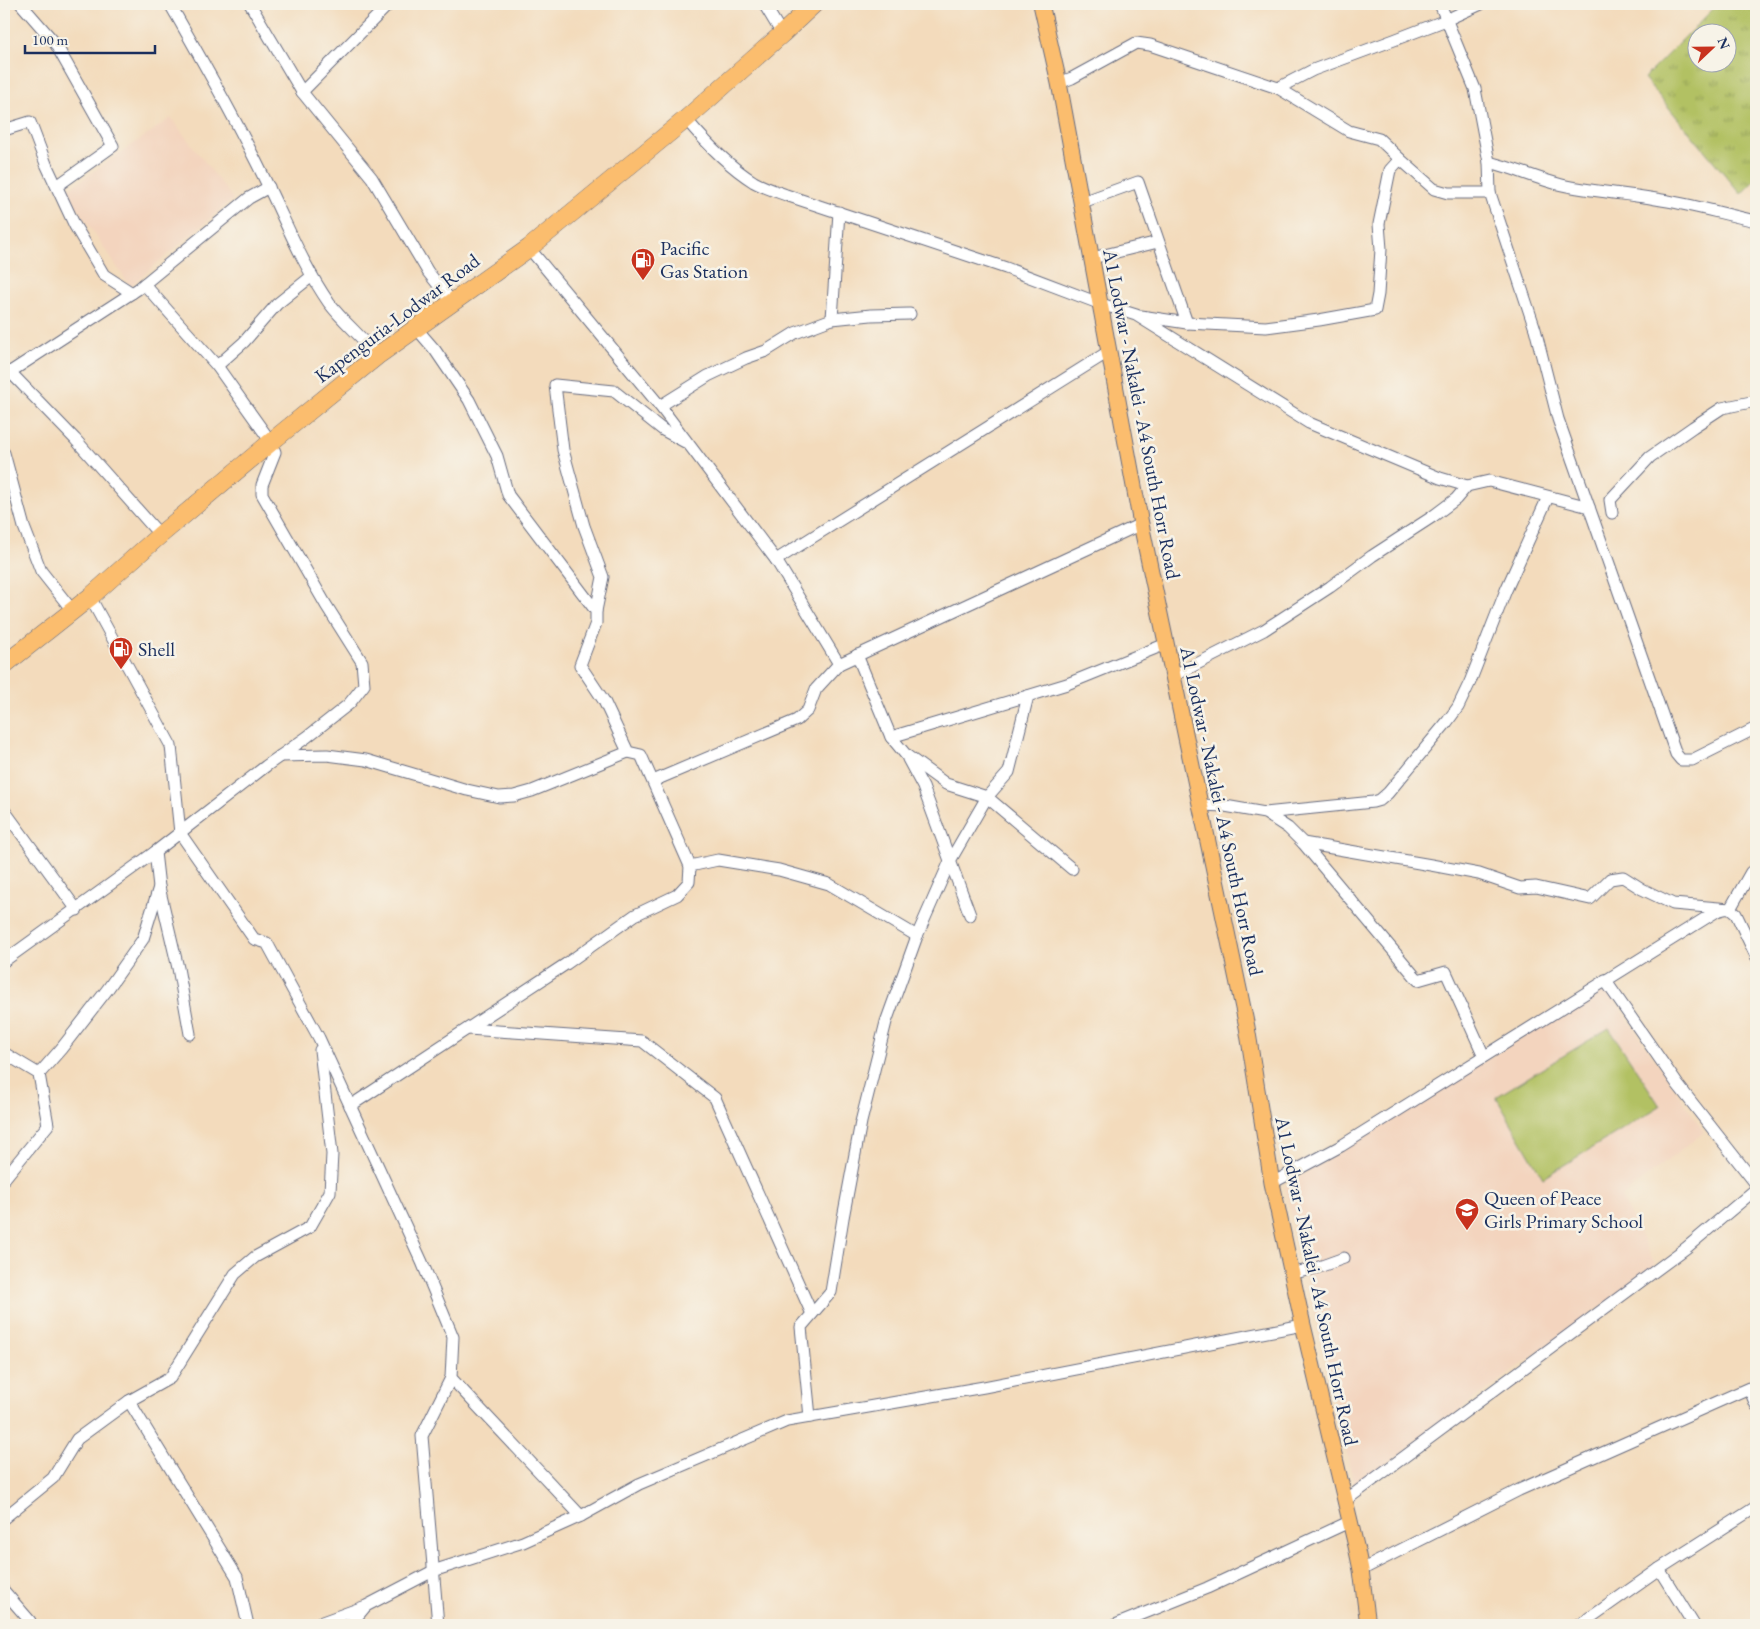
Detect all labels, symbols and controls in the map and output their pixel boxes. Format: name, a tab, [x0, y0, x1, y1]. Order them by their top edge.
scale bar	[25, 22, 155, 54]
north arrow	[1688, 22, 1738, 72]
text: 100 m	[32, 30, 69, 49]
text: N	[1714, 35, 1735, 52]
place label: Pacific Gas Station	[660, 235, 749, 284]
street label: A1 Lodwar - Nakalei - A4 South Horr Road	[1097, 246, 1187, 582]
street label: Kapenguria-Lodwar Road	[309, 247, 485, 389]
fuel station icon: Pacific Gas Station	[630, 247, 656, 281]
fuel station icon: Shell	[108, 636, 134, 670]
place label: Shell	[138, 636, 175, 662]
street label: A1 Lodwar - Nakalei - A4 South Horr Road	[1174, 643, 1270, 979]
street label: A1 Lodwar - Nakalei - A4 South Horr Road	[1269, 1113, 1365, 1449]
place label: Queen of Peace Girls Primary School	[1484, 1185, 1643, 1234]
school or university icon: Queen of Peace Girls Primary School	[1454, 1197, 1480, 1231]

